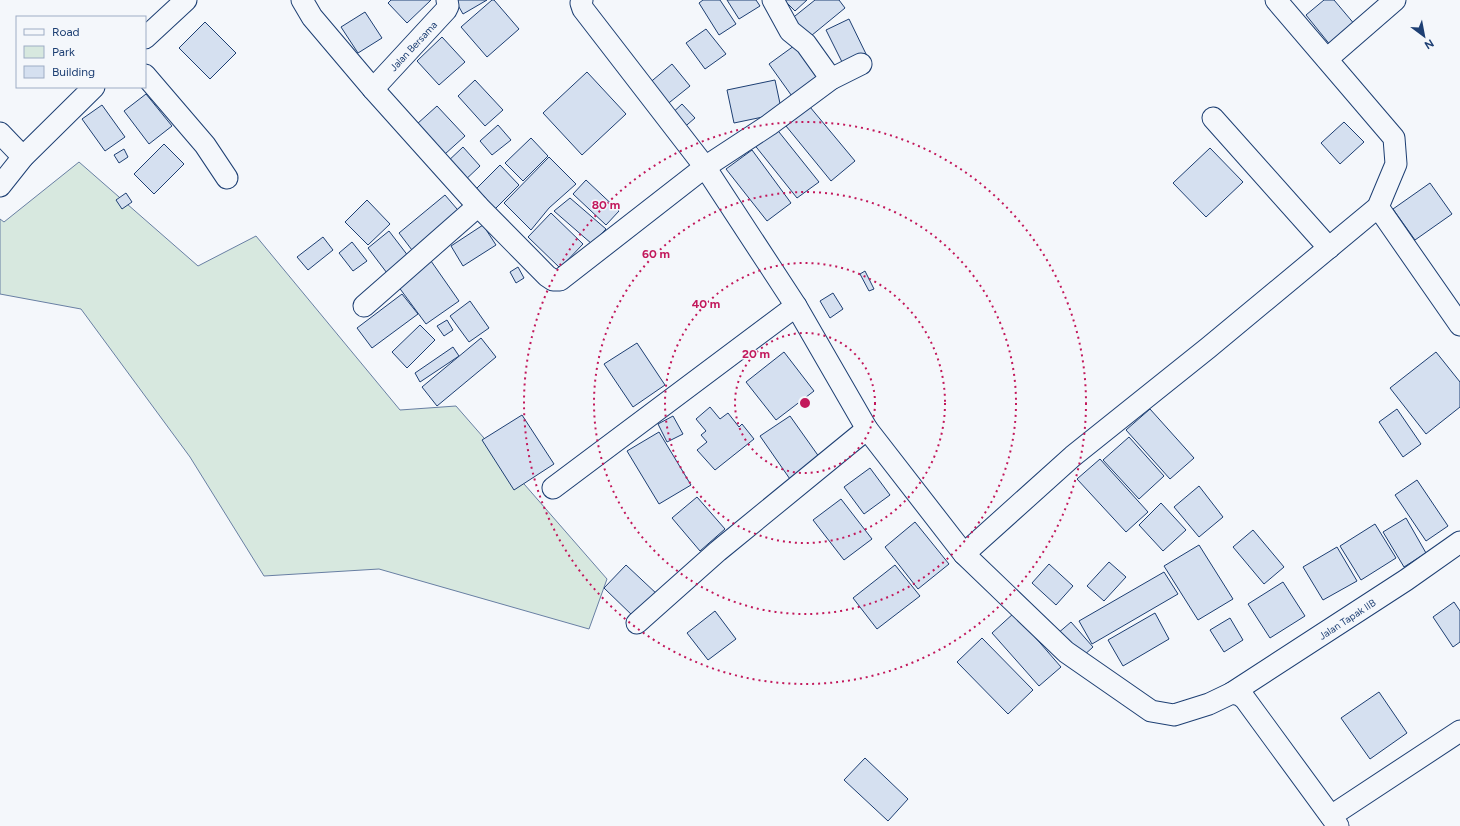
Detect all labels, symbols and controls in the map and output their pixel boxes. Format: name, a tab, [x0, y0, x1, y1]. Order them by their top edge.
legend	[16, 16, 146, 88]
north arrow	[1404, 16, 1444, 56]
street label: Jalan Bersama	[387, 19, 440, 74]
text: Road	[52, 25, 80, 39]
text: N	[1422, 36, 1436, 52]
text: Park	[52, 45, 75, 59]
text: Building	[52, 65, 95, 79]
text: 80 m	[592, 198, 620, 212]
text: 60 m	[642, 247, 670, 261]
text: 40 m	[692, 297, 720, 311]
text: 20 m	[742, 347, 770, 361]
centre of rings	[798, 396, 812, 410]
street label: Jalan Tapak IIB	[1316, 596, 1378, 643]

